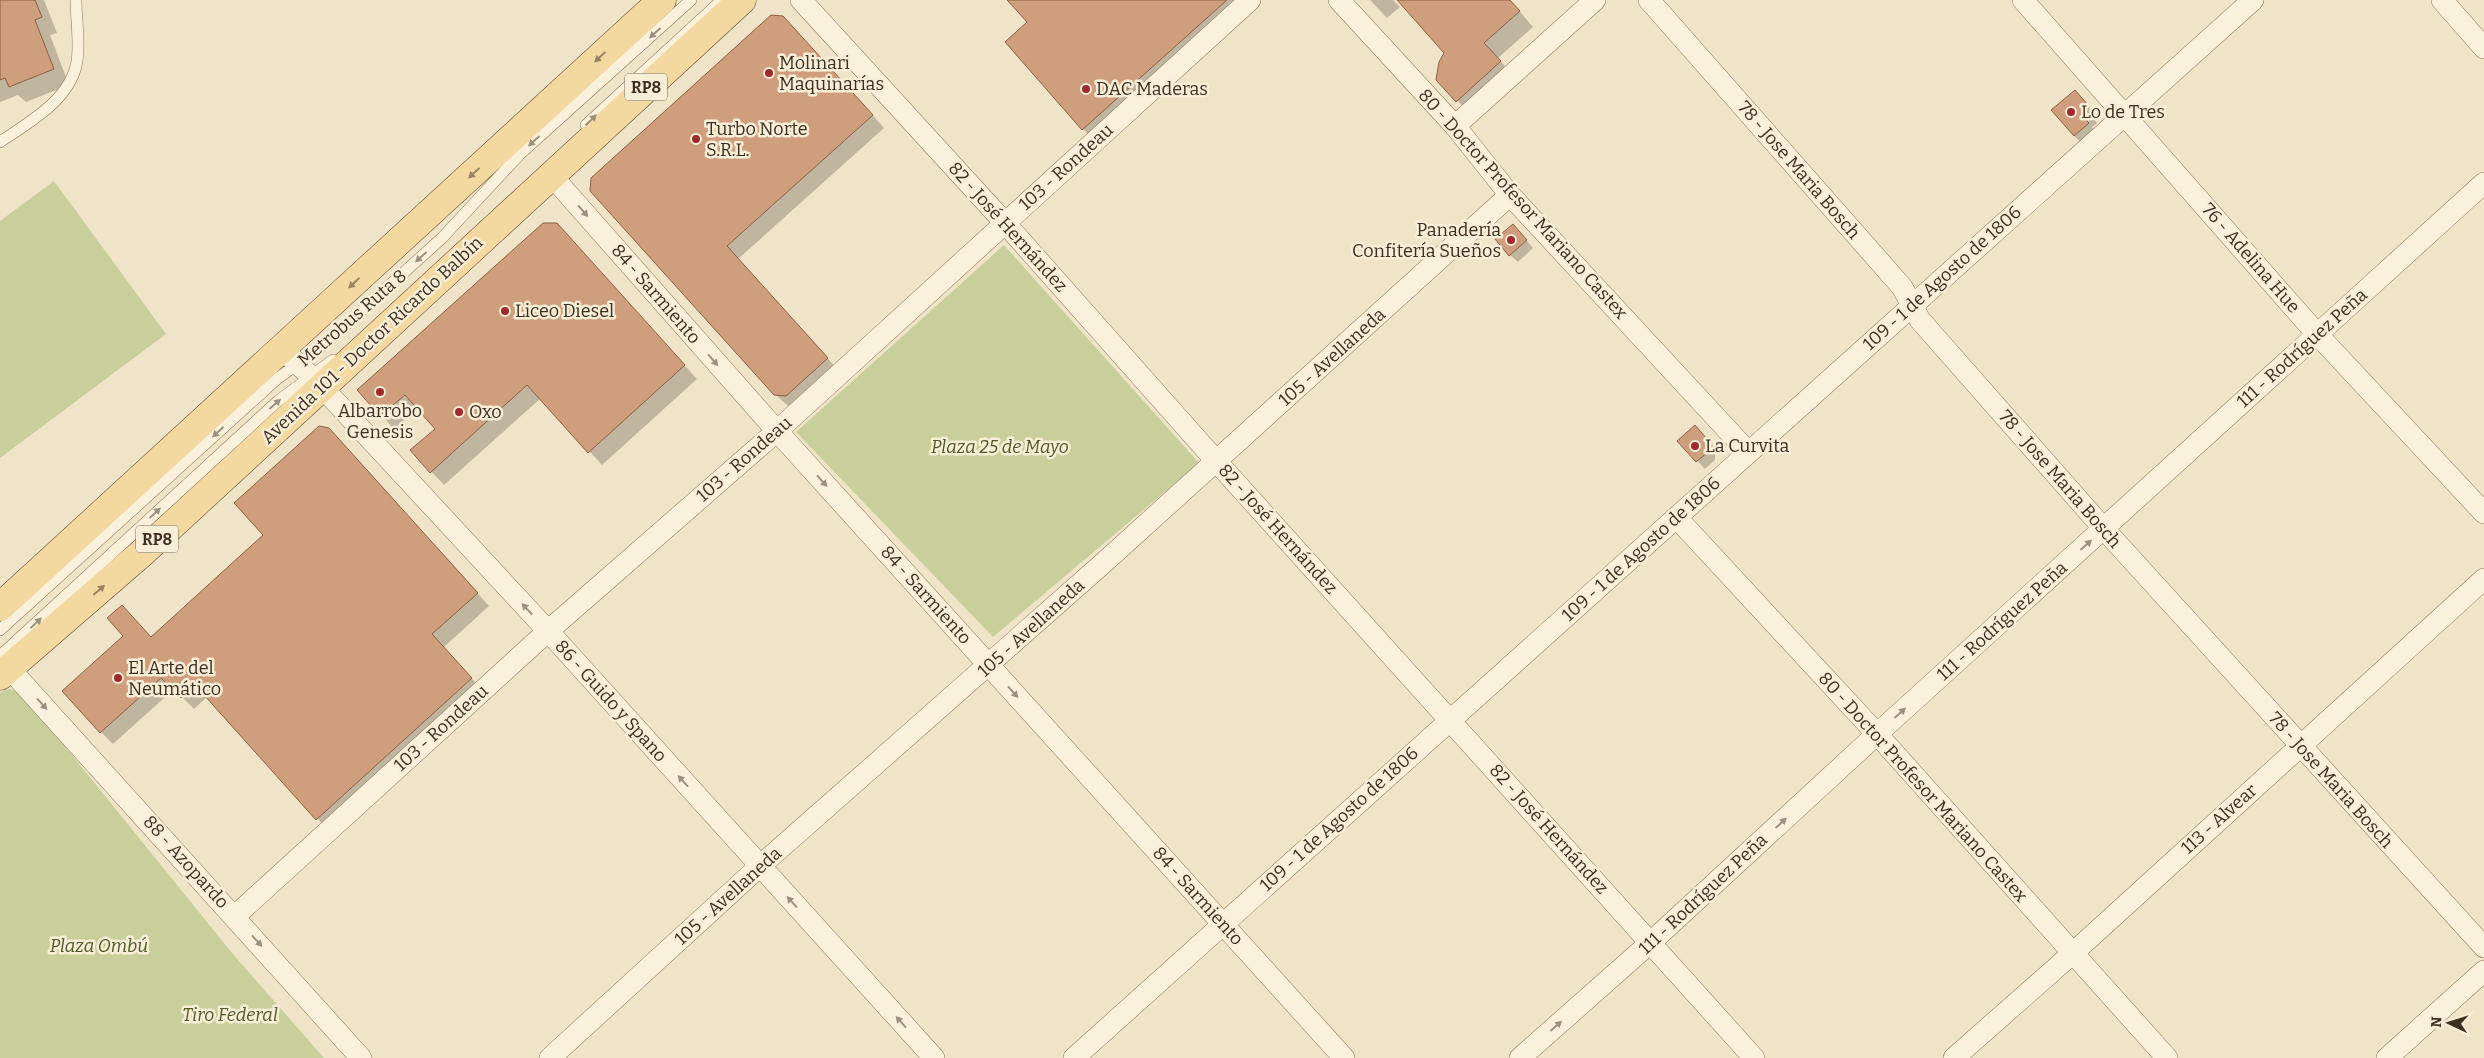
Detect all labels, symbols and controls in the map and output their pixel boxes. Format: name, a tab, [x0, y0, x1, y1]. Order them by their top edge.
one-way arrow	[648, 27, 661, 38]
one-way arrow	[595, 51, 607, 63]
place label: Molinari Maquinarías	[779, 52, 884, 95]
marker: Molinari Maquinarías	[763, 67, 775, 79]
road number: RP8	[625, 74, 667, 100]
place label: DAC Maderas	[1096, 78, 1208, 100]
marker: DAC Maderas	[1080, 83, 1092, 95]
street label: 80 - Doctor Profesor Mariano Castex	[1414, 84, 1632, 324]
street label: 78 - Jose Maria Bosch	[1733, 97, 1865, 243]
place label: Lo de Tres	[2081, 101, 2165, 123]
marker: Lo de Tres	[2065, 106, 2077, 118]
one-way arrow	[585, 114, 597, 126]
place label: Turbo Norte S.R.L.	[706, 118, 808, 161]
street label: 103 - Rondeau	[1014, 119, 1118, 215]
marker: Turbo Norte S.R.L.	[690, 133, 702, 145]
one-way arrow	[528, 135, 540, 147]
street label: 82 - José Hernández	[944, 157, 1072, 297]
one-way arrow	[468, 167, 480, 179]
street label: 76 - Adelina Hue	[2197, 199, 2305, 317]
street label: 109 - 1 de Agosto de 1806	[1858, 201, 2026, 355]
one-way arrow	[577, 205, 589, 217]
place label: Panadería Confitería Sueños	[1352, 219, 1501, 262]
street label: Avenida 101 - Doctor Ricardo Balbín	[257, 231, 488, 449]
marker: Panadería Confitería Sueños	[1505, 234, 1517, 246]
street label: 84 - Sarmiento	[607, 240, 705, 348]
one-way arrow	[414, 252, 427, 263]
street label: Metrobus Ruta 8	[293, 265, 411, 371]
one-way arrow	[349, 277, 361, 289]
street label: 111 - Rodríguez Peña	[2232, 284, 2372, 412]
place label: Liceo Diesel	[515, 300, 614, 322]
street label: 105 - Avellaneda	[1274, 303, 1390, 411]
marker: Liceo Diesel	[499, 305, 511, 317]
one-way arrow	[708, 353, 719, 366]
marker: Albarrobo Genesis	[374, 386, 386, 398]
one-way arrow	[269, 398, 282, 409]
place label: Albarrobo Genesis	[338, 400, 422, 443]
place label: Oxo	[469, 401, 502, 423]
marker: Oxo	[453, 406, 465, 418]
street label: 78 - Jose Maria Bosch	[1994, 406, 2126, 552]
street label: 103 - Rondeau	[692, 412, 796, 506]
one-way arrow	[212, 426, 225, 437]
place label: La Curvita	[1705, 435, 1790, 457]
park label: Plaza 25 de Mayo	[931, 436, 1069, 458]
marker: La Curvita	[1689, 440, 1701, 452]
street label: 82 - José Hernández	[1214, 459, 1342, 599]
street label: 109 - 1 de Agosto de 1806	[1557, 472, 1725, 626]
one-way arrow	[816, 474, 828, 486]
one-way arrow	[149, 507, 161, 519]
road number: RP8	[136, 526, 178, 552]
one-way arrow	[2079, 539, 2091, 551]
street label: 84 - Sarmiento	[876, 541, 976, 649]
street label: 111 - Rodríguez Peña	[1932, 557, 2072, 685]
street label: 105 - Avellaneda	[973, 574, 1089, 682]
one-way arrow	[92, 584, 104, 596]
one-way arrow	[521, 603, 533, 615]
one-way arrow	[29, 617, 41, 629]
street label: 86 - Guido y Spano	[550, 635, 672, 767]
place label: El Arte del Neumático	[128, 657, 221, 700]
street label: 80 - Doctor Profesor Mariano Castex	[1814, 667, 2032, 907]
marker: El Arte del Neumático	[112, 672, 124, 684]
street label: 103 - Rondeau	[389, 680, 493, 776]
one-way arrow	[1007, 685, 1019, 697]
one-way arrow	[36, 698, 48, 710]
one-way arrow	[1894, 707, 1906, 719]
street label: 78 - Jose Maria Bosch	[2264, 707, 2398, 853]
street label: 109 - 1 de Agosto de 1806	[1255, 742, 1423, 896]
street label: 82 - José Hernández	[1485, 759, 1613, 899]
one-way arrow	[677, 776, 689, 788]
street label: 113 - Alvear	[2177, 779, 2261, 859]
street label: 88 - Azopardo	[138, 811, 234, 913]
one-way arrow	[1774, 817, 1786, 829]
street label: 111 - Rodríguez Peña	[1634, 829, 1772, 959]
street label: 105 - Avellaneda	[670, 842, 786, 950]
street label: 84 - Sarmiento	[1148, 842, 1248, 950]
one-way arrow	[786, 895, 797, 908]
park label: Plaza Ombú	[50, 935, 148, 957]
one-way arrow	[251, 935, 263, 947]
north arrow	[2424, 998, 2474, 1048]
park label: Tiro Federal	[182, 1004, 278, 1026]
one-way arrow	[895, 1016, 907, 1028]
text: N	[2428, 1016, 2445, 1028]
one-way arrow	[1550, 1020, 1562, 1032]

